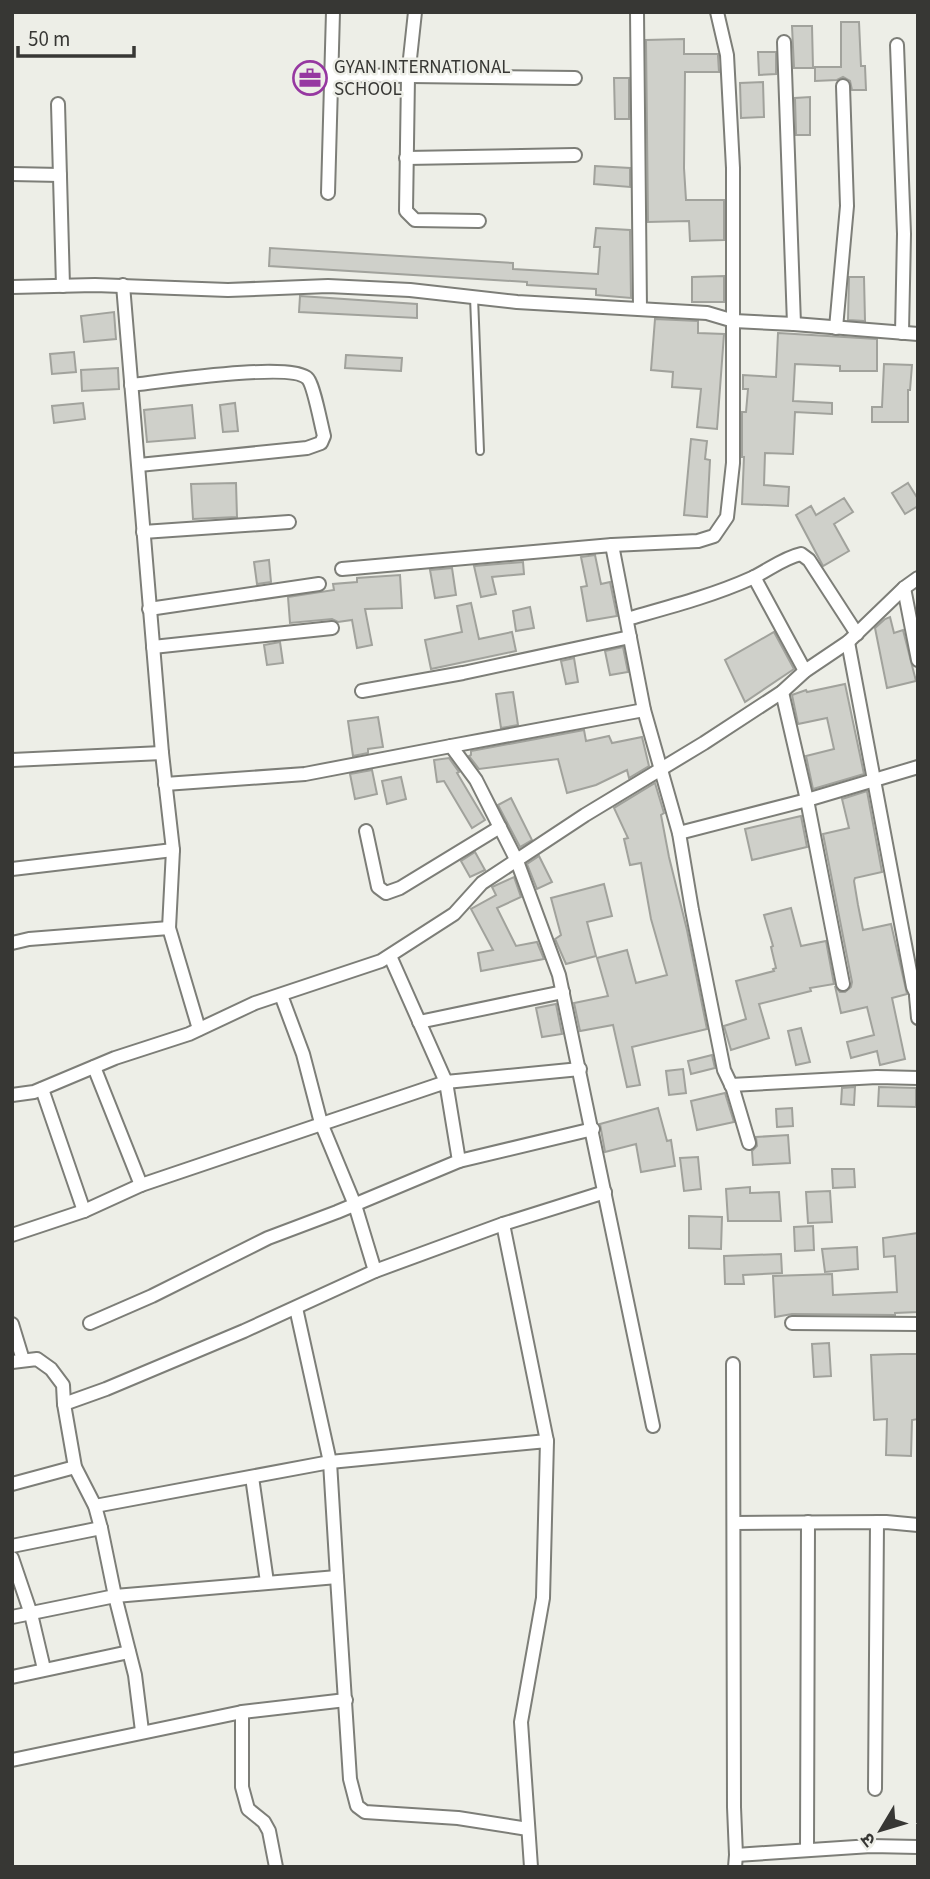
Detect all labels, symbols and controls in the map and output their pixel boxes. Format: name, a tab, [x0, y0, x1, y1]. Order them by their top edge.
scale bar	[18, 14, 133, 58]
text: 50 m	[28, 24, 70, 54]
place label: GYAN INTERNATIONAL SCHOOL	[334, 54, 510, 103]
office icon: GYAN INTERNATIONAL SCHOOL	[291, 59, 329, 97]
north arrow	[846, 1795, 916, 1865]
text: उ	[854, 1826, 883, 1852]

